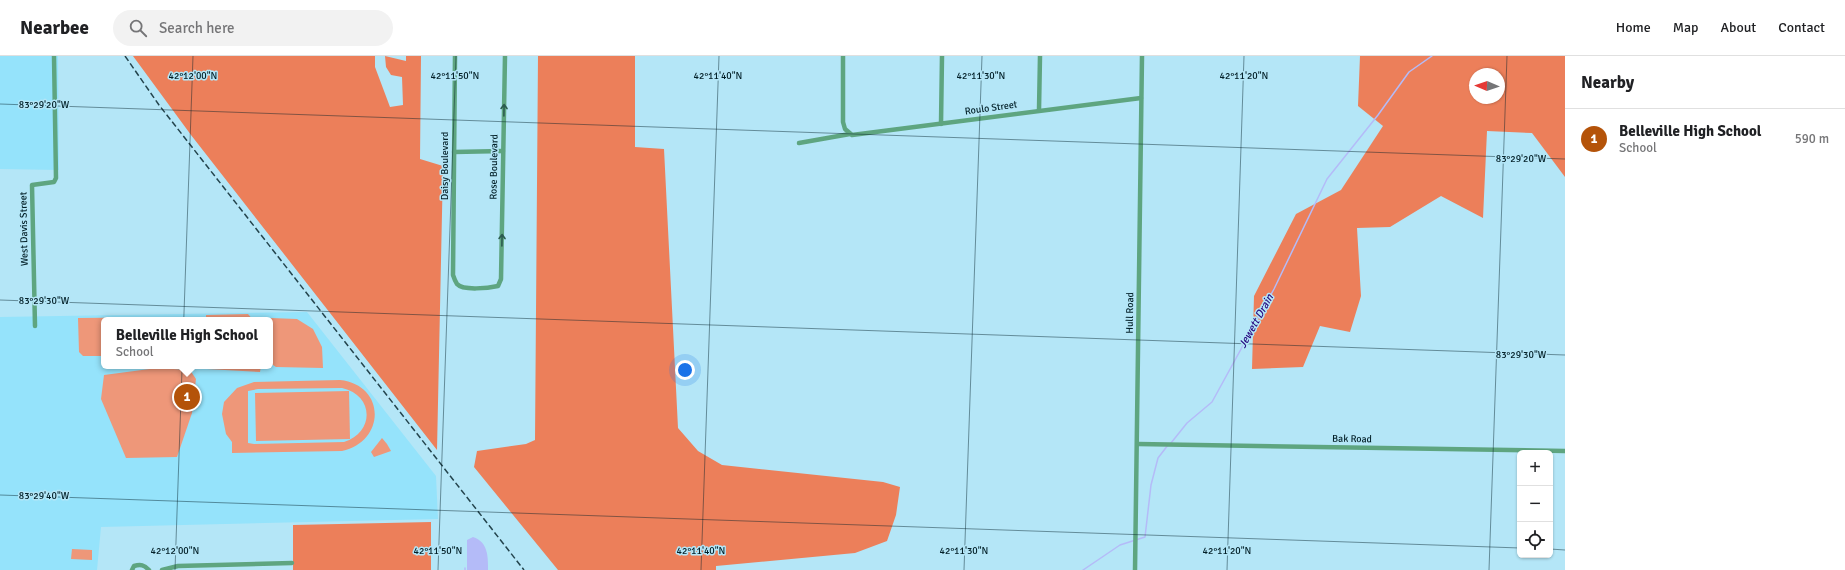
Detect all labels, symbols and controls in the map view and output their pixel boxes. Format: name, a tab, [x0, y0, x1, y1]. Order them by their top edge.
search box	[113, 10, 393, 46]
text: Nearbee	[20, 16, 89, 40]
icon: search	[127, 17, 149, 39]
text: Search here	[159, 19, 235, 37]
text: Home	[1616, 19, 1651, 36]
text: Map	[1673, 19, 1698, 36]
text: About	[1720, 19, 1756, 36]
text: Contact	[1778, 19, 1825, 36]
north arrow	[1469, 68, 1505, 104]
text: 42°12'00"N	[169, 70, 217, 82]
text: 42°11'50"N	[431, 70, 479, 82]
text: 42°11'40"N	[694, 70, 742, 82]
text: 42°11'30"N	[957, 70, 1005, 82]
text: 42°11'20"N	[1220, 70, 1268, 82]
text: Nearby	[1581, 72, 1634, 93]
street label: Roulo Street	[964, 98, 1018, 118]
text: 83°29'20"W	[19, 99, 70, 111]
one-way arrow	[500, 104, 508, 117]
text: Belleville High School	[1619, 122, 1761, 140]
text: 1	[1590, 131, 1598, 147]
text: 590 m	[1795, 131, 1829, 147]
street label: Daisy Boulevard	[439, 132, 451, 200]
street label: Rose Boulevard	[487, 134, 501, 200]
text: School	[1619, 140, 1657, 156]
text: 83°29'20"W	[1496, 153, 1547, 165]
street label: West Davis Street	[17, 191, 31, 266]
one-way arrow	[498, 234, 506, 247]
water label: Jewett Drain	[1236, 291, 1277, 350]
street label: Hull Road	[1124, 292, 1136, 334]
text: 83°29'30"W	[19, 295, 70, 307]
popup	[101, 317, 273, 369]
text: Belleville High School	[116, 326, 258, 344]
text: School	[116, 344, 154, 360]
text: 83°29'30"W	[1496, 349, 1547, 361]
your location	[675, 360, 695, 380]
pin: 1	[174, 382, 200, 412]
street label: Bak Road	[1332, 433, 1372, 445]
map controls	[1517, 450, 1553, 558]
button: +	[1517, 450, 1553, 486]
button: −	[1517, 486, 1553, 522]
text: 83°29'40"W	[19, 490, 70, 502]
button: locate	[1517, 522, 1553, 558]
text: 42°12'00"N	[151, 545, 199, 557]
text: 42°11'50"N	[414, 545, 462, 557]
text: 42°11'40"N	[677, 545, 725, 557]
text: 42°11'30"N	[940, 545, 988, 557]
text: 42°11'20"N	[1203, 545, 1251, 557]

